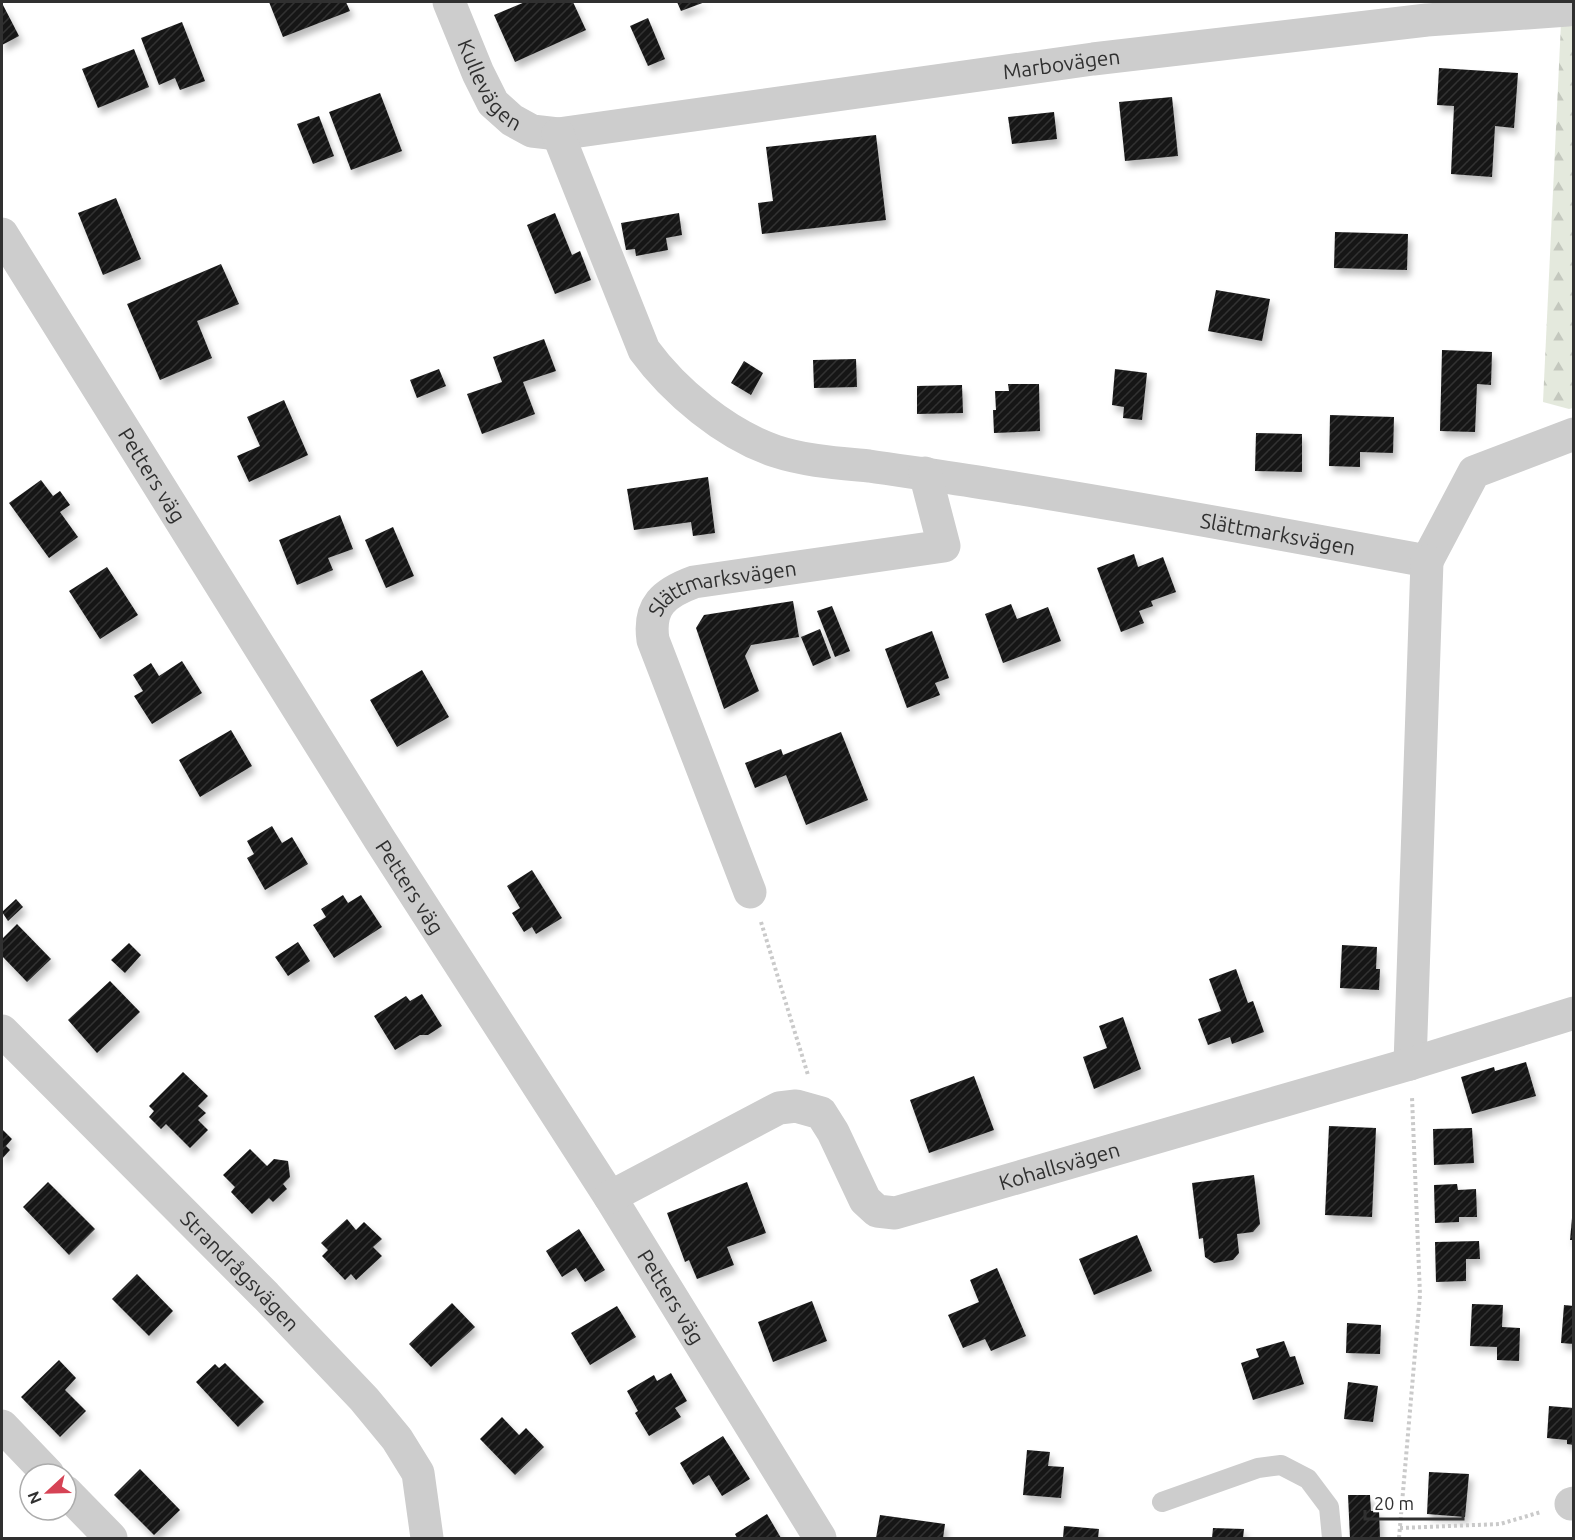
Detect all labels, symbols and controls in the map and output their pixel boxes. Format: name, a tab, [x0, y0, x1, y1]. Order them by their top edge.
street label: Kullevägen	[453, 35, 526, 135]
street label: Marbovägen	[1001, 44, 1121, 84]
street label: Petters väg	[114, 423, 191, 527]
street label: Slättmarksvägen	[1198, 508, 1357, 559]
street label: Slättmarksvägen	[643, 555, 798, 620]
street label: Petters väg	[371, 835, 449, 938]
street label: Kohallsvägen	[996, 1137, 1122, 1194]
street label: Strandrågsvägen	[176, 1206, 305, 1336]
street label: Petters väg	[633, 1245, 710, 1348]
north arrow	[18, 1462, 78, 1522]
scale bar	[1365, 1483, 1462, 1521]
text: N	[24, 1489, 45, 1507]
text: 20 m	[1374, 1493, 1414, 1513]

